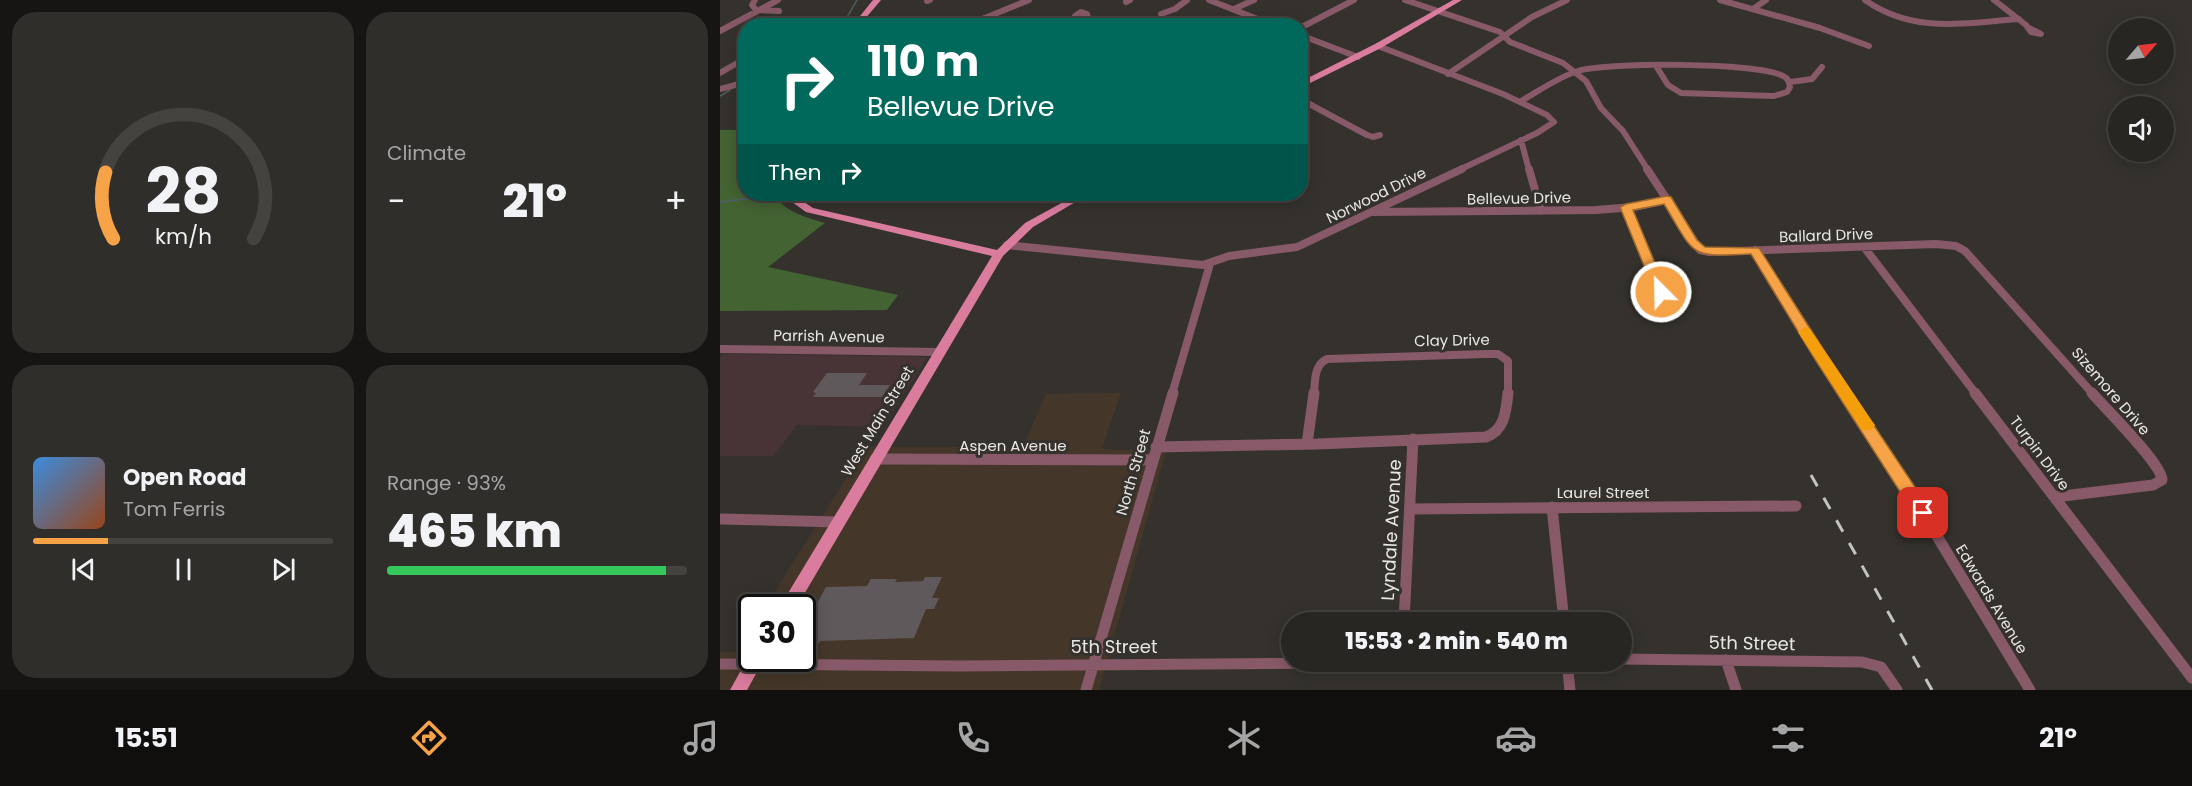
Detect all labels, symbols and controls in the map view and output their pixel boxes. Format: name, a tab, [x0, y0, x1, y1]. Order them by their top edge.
north arrow	[2108, 18, 2174, 84]
map controls	[2108, 18, 2174, 162]
text: 110 m	[867, 32, 979, 91]
icon: right	[768, 42, 846, 120]
text: Bellevue Drive	[867, 88, 1054, 125]
button: sound	[2108, 96, 2174, 162]
text: Climate	[387, 139, 466, 167]
text: 28	[145, 147, 221, 235]
icon: right	[834, 156, 867, 189]
text: Then	[768, 157, 822, 188]
street label: Norwood Drive	[1322, 162, 1430, 228]
text: 21°	[503, 170, 567, 233]
text: −	[387, 178, 405, 225]
text: +	[664, 178, 687, 225]
street label: Bellevue Drive	[1467, 187, 1571, 209]
text: km/h	[154, 222, 212, 253]
street label: Ballard Drive	[1779, 223, 1873, 247]
position arrow	[1629, 260, 1693, 324]
street label: Parrish Avenue	[773, 325, 885, 347]
street label: Clay Drive	[1414, 329, 1490, 351]
street label: Sizemore Drive	[2067, 343, 2155, 439]
street label: West Main Street	[836, 362, 918, 480]
street label: Turpin Drive	[2005, 411, 2075, 495]
street label: North Street	[1111, 426, 1155, 518]
street label: Aspen Avenue	[959, 435, 1067, 456]
street label: Lyndale Avenue	[1375, 459, 1407, 601]
text: Open Road	[123, 462, 247, 493]
text: Range · 93%	[387, 469, 506, 497]
street label: Laurel Street	[1557, 482, 1649, 503]
pin	[1897, 487, 1948, 538]
text: Tom Ferris	[123, 495, 225, 523]
icon: arrive	[1906, 496, 1939, 529]
text: 465 km	[387, 500, 562, 563]
street label: Edwards Avenue	[1951, 540, 2033, 658]
icon: previous	[67, 553, 100, 586]
icon: pause	[167, 553, 200, 586]
icon: next	[267, 553, 300, 586]
speed limit sign: 30	[738, 594, 816, 672]
text: 15:53 · 2 min · 540 m	[1345, 626, 1568, 657]
street label: 5th Street	[1708, 630, 1796, 656]
street label: 5th Street	[1071, 634, 1157, 659]
icon: directions	[408, 717, 450, 759]
icon: music	[680, 717, 722, 759]
icon: phone	[952, 717, 994, 759]
icon: climate	[1223, 717, 1265, 759]
icon: car	[1495, 717, 1537, 759]
icon: filters	[1767, 717, 1809, 759]
text: 15:51	[115, 719, 178, 756]
text: 21°	[2039, 719, 2077, 756]

